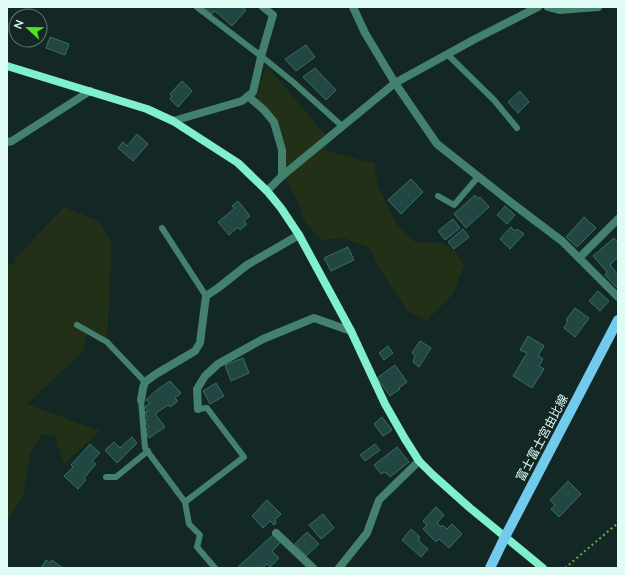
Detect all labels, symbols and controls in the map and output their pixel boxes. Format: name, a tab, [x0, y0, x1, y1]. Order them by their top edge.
north arrow	[8, 8, 48, 48]
text: N	[11, 18, 26, 30]
street label: 富士富士宮由比線	[512, 392, 571, 484]

